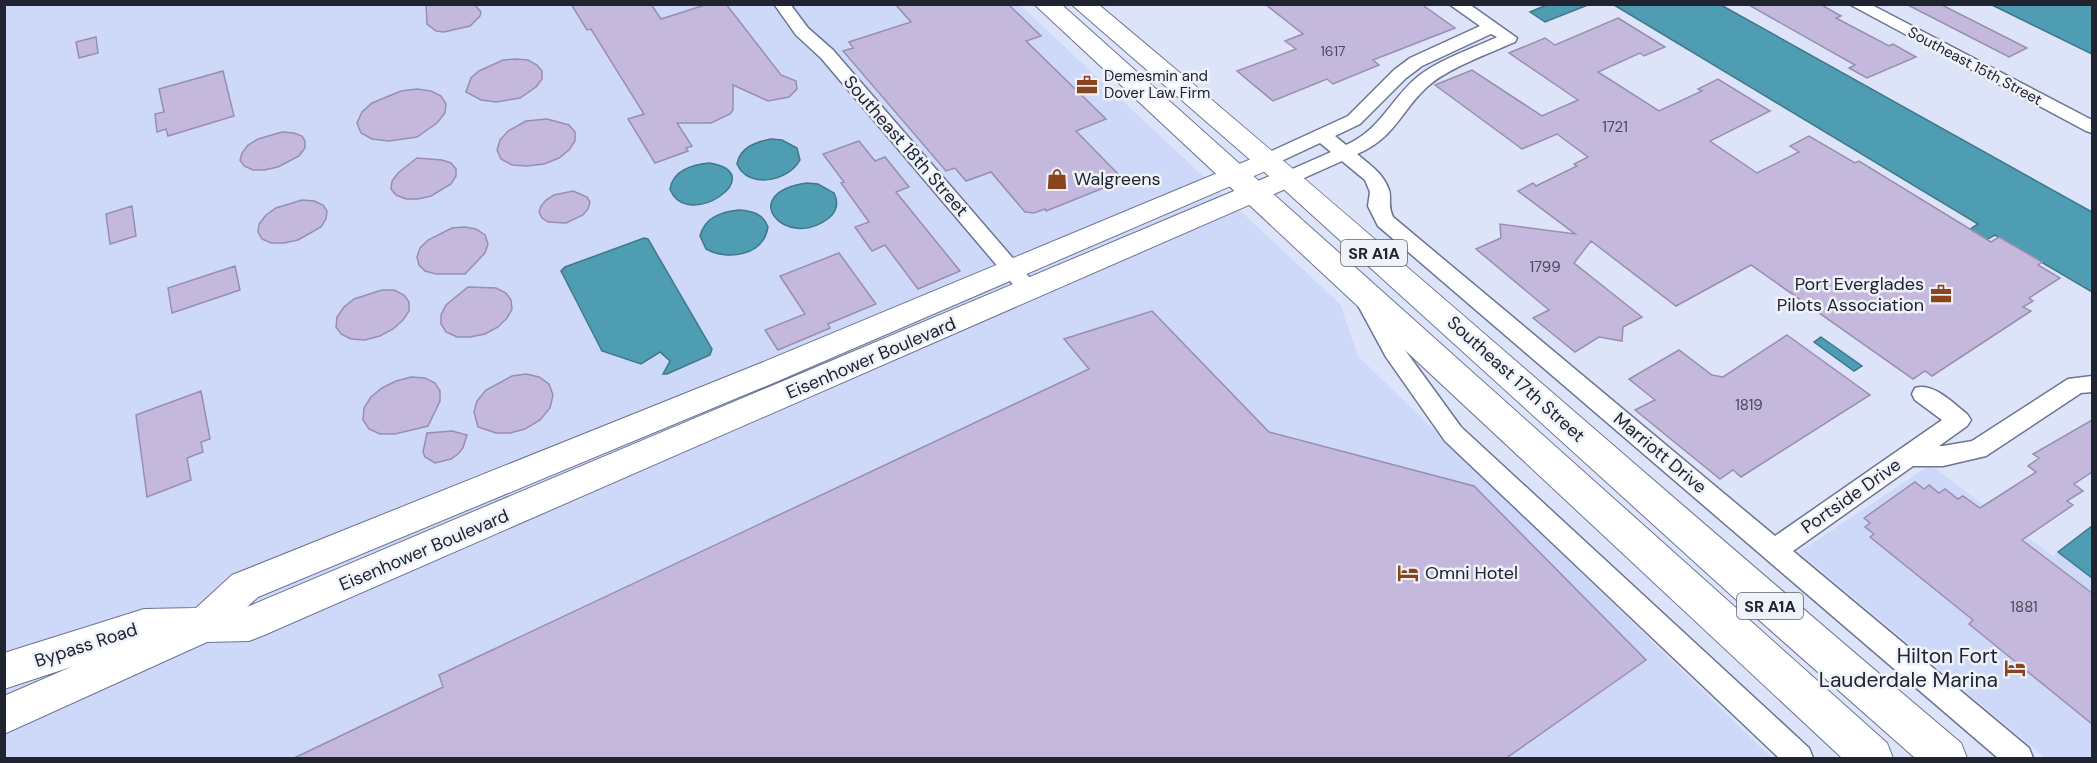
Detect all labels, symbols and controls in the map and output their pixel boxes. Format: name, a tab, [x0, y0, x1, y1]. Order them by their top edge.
street label: Southeast 15th Street	[1904, 22, 2046, 110]
house number: 1617	[1320, 42, 1346, 60]
place label: Demesmin and Dover Law Firm	[1104, 66, 1210, 103]
street label: Southeast 18th Street	[838, 71, 974, 221]
office icon: Demesmin and Dover Law Firm	[1075, 73, 1099, 97]
house number: 1721	[1602, 117, 1628, 137]
shop icon: Walgreens	[1045, 167, 1069, 191]
place label: Walgreens	[1074, 167, 1161, 191]
road number: SR A1A	[1341, 240, 1407, 266]
house number: 1799	[1529, 257, 1561, 277]
place label: Port Everglades Pilots Association	[1777, 272, 1924, 317]
office icon: Port Everglades Pilots Association	[1929, 282, 1953, 306]
street label: Eisenhower Boulevard	[783, 311, 959, 405]
street label: Southeast 17th Street	[1442, 311, 1590, 447]
house number: 1819	[1735, 395, 1763, 415]
street label: Marriott Drive	[1608, 407, 1712, 499]
street label: Portside Drive	[1796, 453, 1906, 539]
street label: Eisenhower Boulevard	[336, 503, 512, 597]
hotel icon: Omni Hotel	[1396, 561, 1420, 585]
place label: Omni Hotel	[1425, 561, 1518, 585]
road number: SR A1A	[1737, 593, 1803, 619]
house number: 1881	[2010, 597, 2038, 617]
street label: Bypass Road	[32, 617, 140, 673]
place label: Hilton Fort Lauderdale Marina	[1819, 642, 1998, 694]
hotel icon: Hilton Fort Lauderdale Marina	[2003, 656, 2027, 680]

